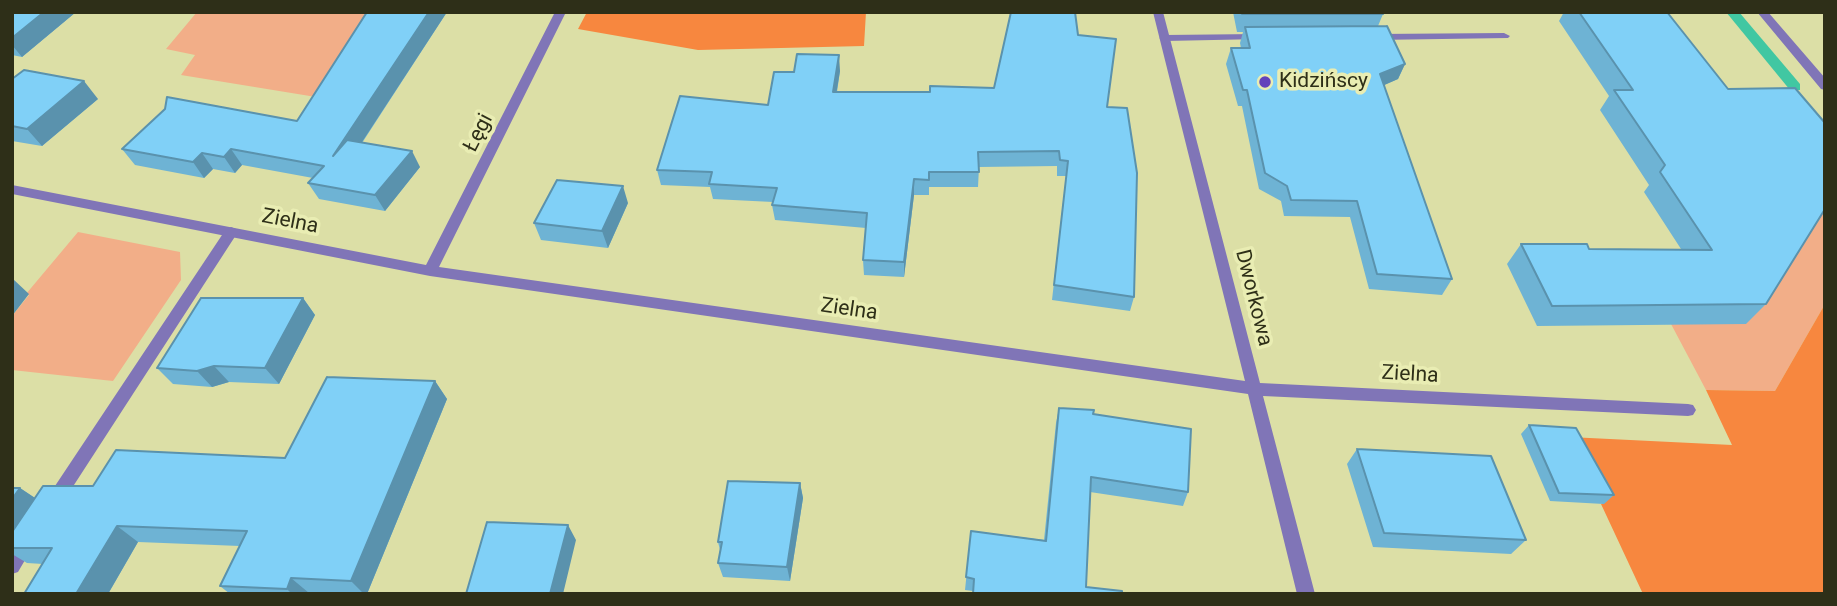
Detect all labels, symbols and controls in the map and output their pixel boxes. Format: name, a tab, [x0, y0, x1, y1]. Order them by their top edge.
place label: Kidzińscy	[1279, 69, 1368, 95]
marker: Kidzińscy	[1257, 74, 1273, 90]
street label: Łęgi	[459, 110, 499, 156]
street label: Zielna	[260, 204, 320, 240]
street label: Dworkowa	[1229, 247, 1277, 349]
street label: Zielna	[819, 294, 879, 326]
street label: Zielna	[1381, 361, 1439, 389]

